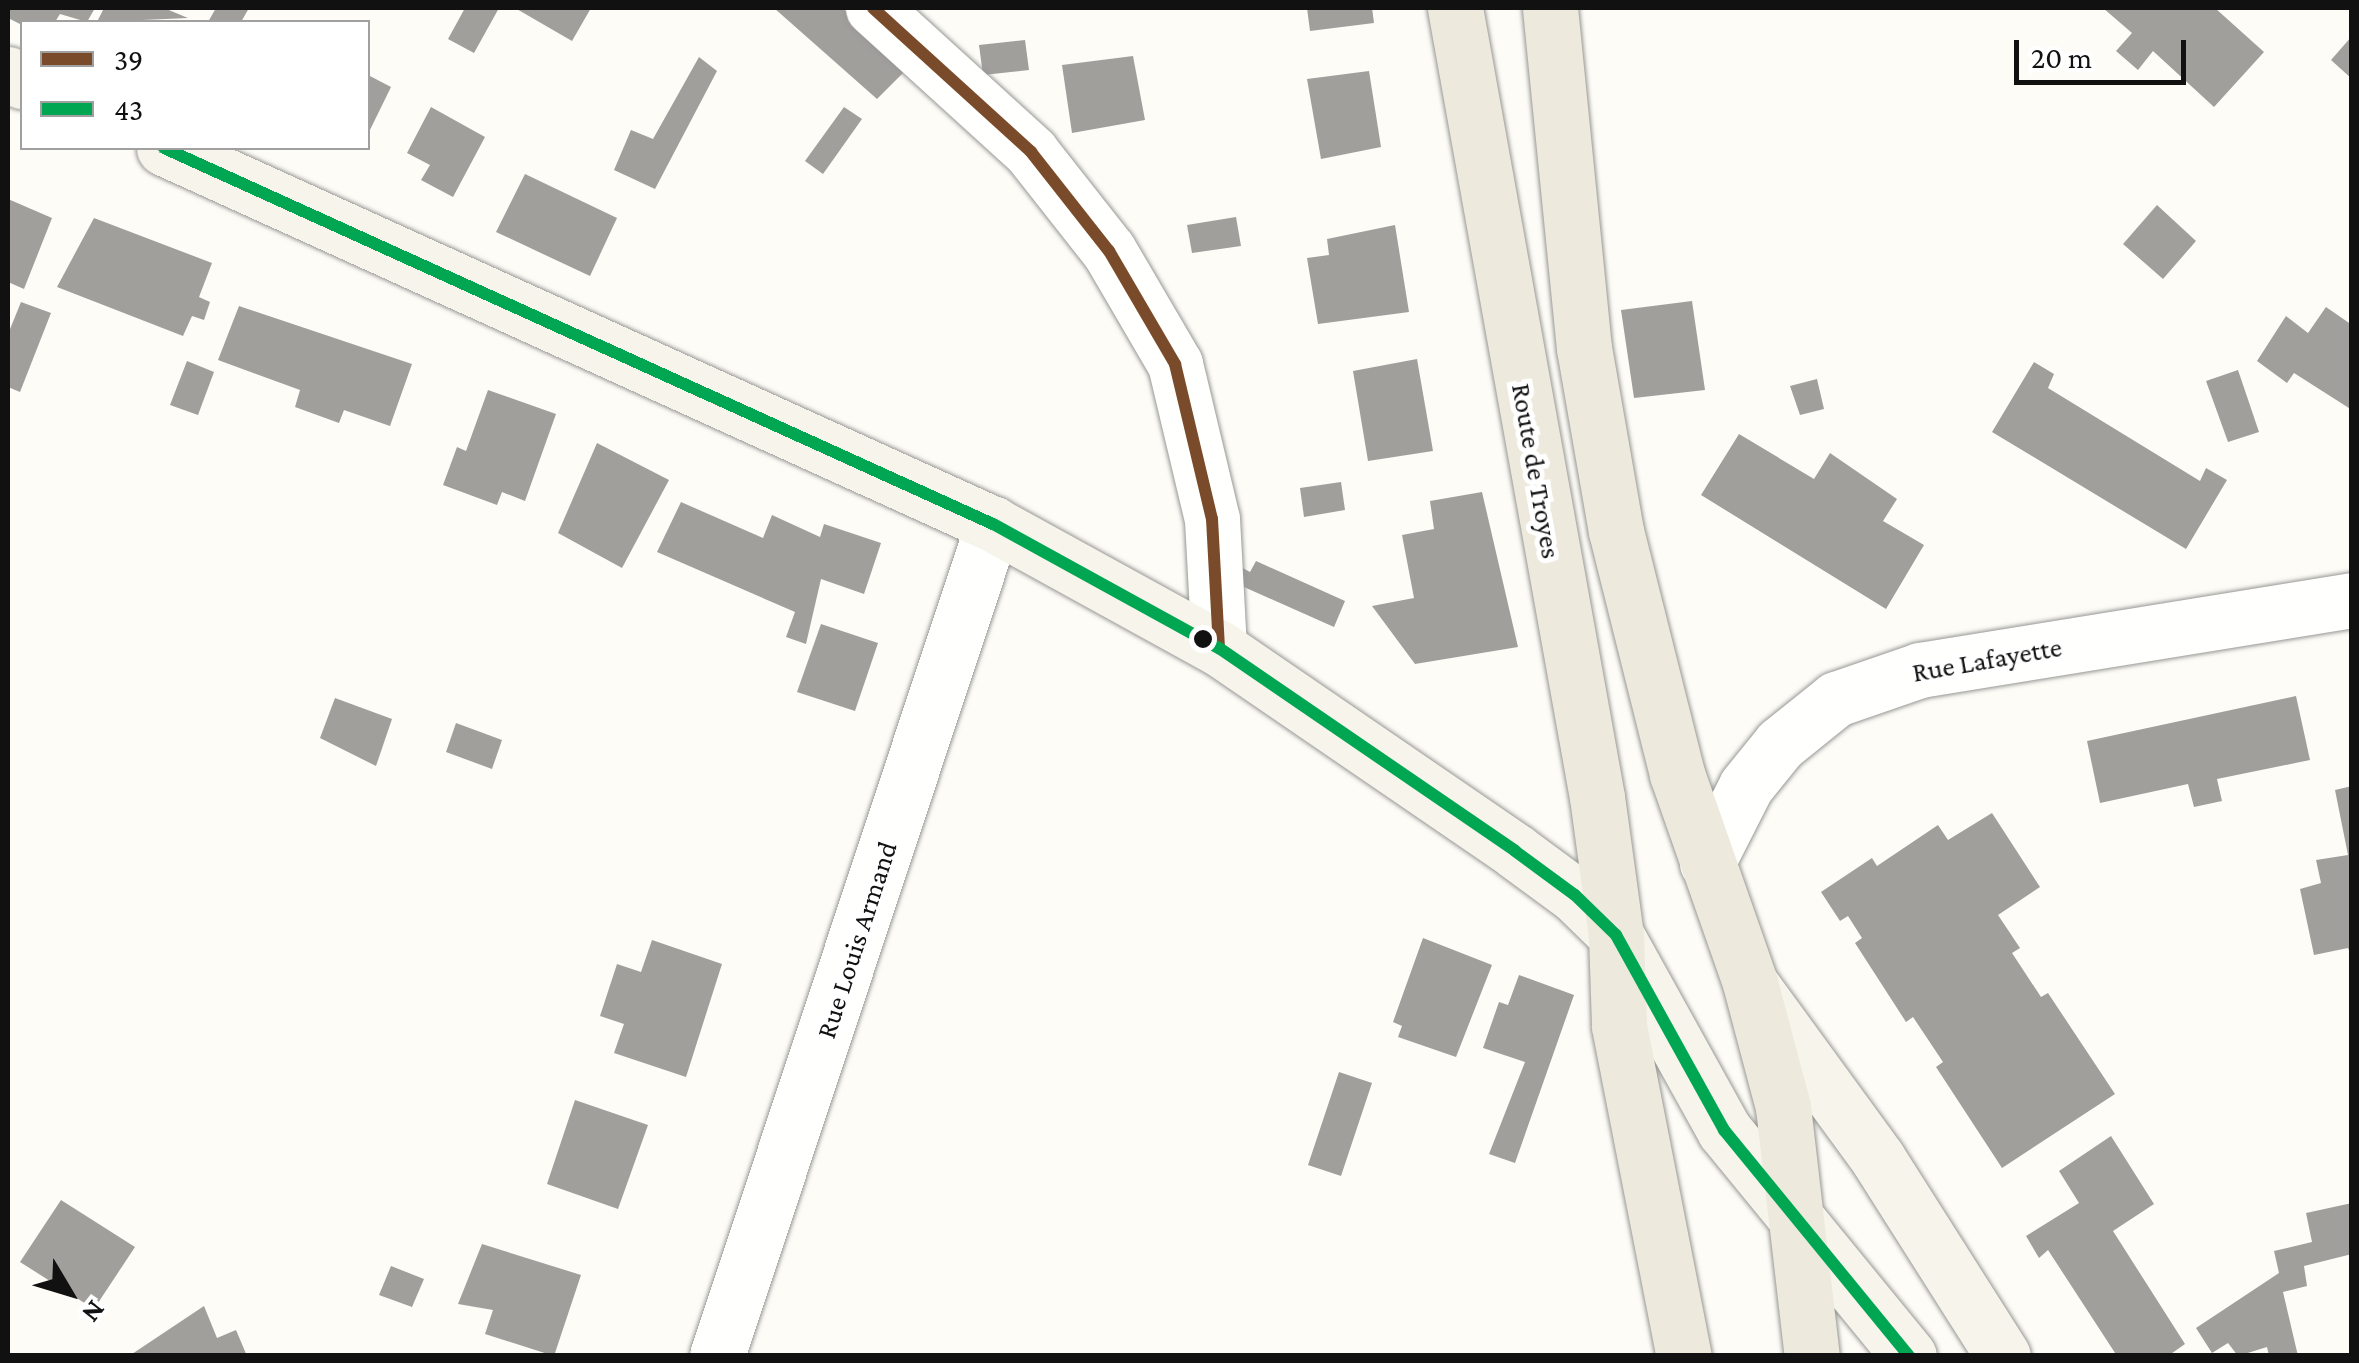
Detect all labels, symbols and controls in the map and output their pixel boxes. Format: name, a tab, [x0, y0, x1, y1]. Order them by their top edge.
legend	[20, 20, 370, 150]
scale bar	[2019, 20, 2192, 82]
text: 20 m	[2031, 41, 2092, 74]
text: 39	[114, 43, 143, 76]
text: 43	[114, 93, 143, 126]
street label: Route de Troyes	[1504, 381, 1568, 561]
unlabelled marker	[1193, 629, 1213, 649]
street label: Rue Lafayette	[1910, 630, 2064, 690]
street label: Rue Louis Armand	[809, 837, 905, 1043]
north arrow	[20, 1243, 120, 1343]
text: N	[76, 1295, 112, 1329]

